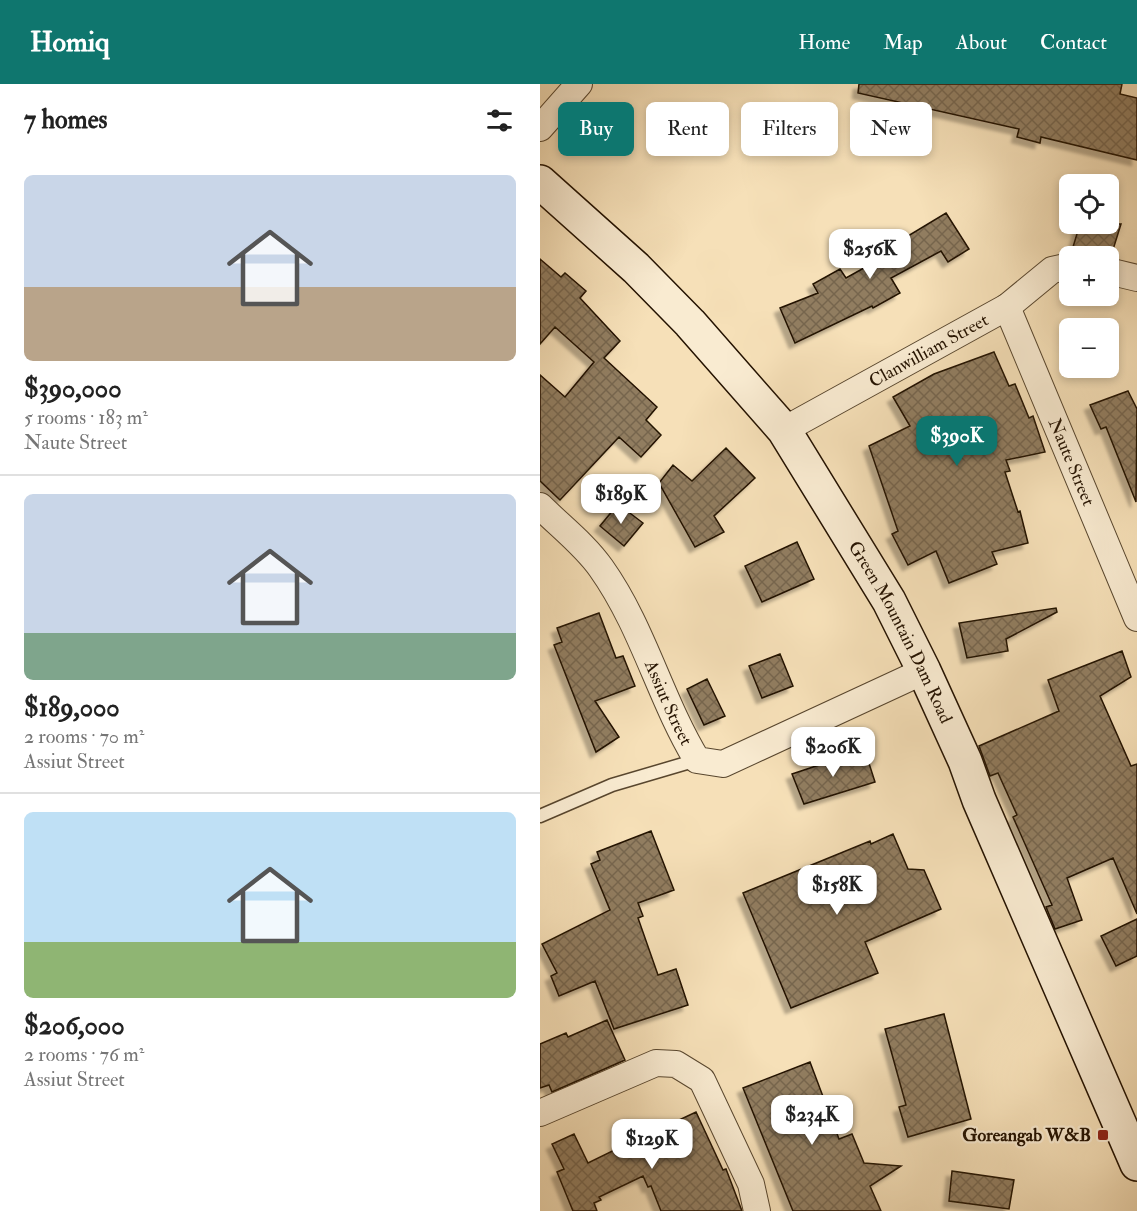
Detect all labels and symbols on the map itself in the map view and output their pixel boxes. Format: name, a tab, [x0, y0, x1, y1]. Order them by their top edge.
pin: $256K	[828, 229, 912, 280]
street label: Clanwilliam Street	[865, 309, 993, 393]
street label: Naute Street	[1043, 415, 1100, 510]
pin: $390K	[915, 416, 999, 467]
pin: $189K	[579, 474, 663, 525]
street label: Green Mountain Dam Road	[843, 537, 957, 727]
street label: Assiut Street	[639, 656, 698, 750]
pin: $206K	[791, 727, 875, 778]
pin: $158K	[795, 865, 879, 916]
pin: $234K	[770, 1095, 854, 1146]
pin: $129K	[610, 1119, 694, 1170]
place label: Goreangab W&B	[962, 1124, 1091, 1147]
marker: Goreangab W&B	[1096, 1128, 1110, 1142]

